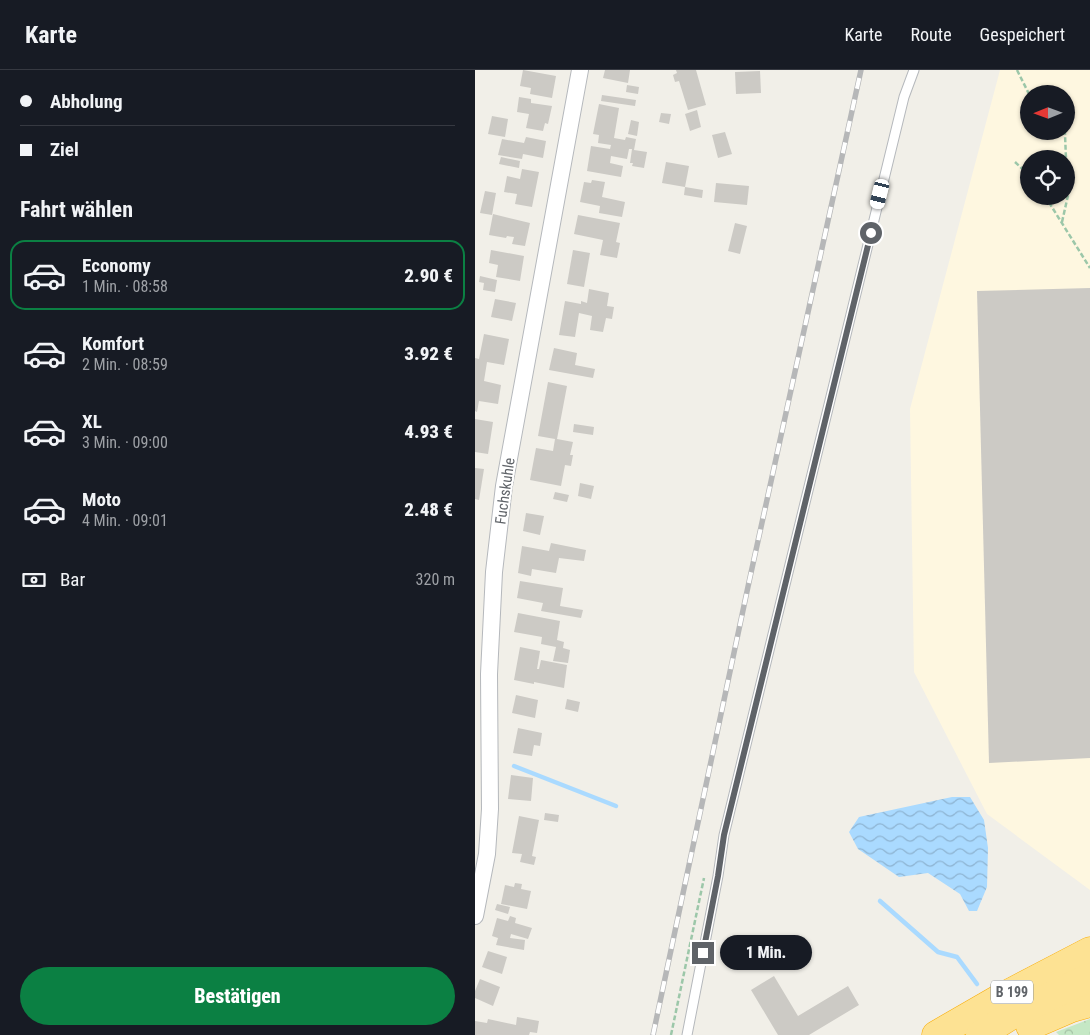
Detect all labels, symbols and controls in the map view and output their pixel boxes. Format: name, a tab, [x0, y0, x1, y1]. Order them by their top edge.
text: Karte	[25, 21, 77, 49]
text: Karte	[844, 24, 883, 45]
text: Route	[911, 24, 952, 45]
text: Gespeichert	[980, 24, 1065, 45]
north arrow	[1020, 85, 1075, 140]
map controls	[1020, 85, 1075, 205]
text: Abholung	[50, 90, 123, 113]
text: Ziel	[50, 138, 79, 161]
button: locate	[1020, 150, 1075, 205]
car	[869, 178, 890, 210]
text: Fahrt wählen	[20, 197, 133, 222]
route start	[860, 222, 882, 244]
icon: car	[22, 253, 67, 298]
text: Economy	[82, 254, 151, 277]
text: 2.90 €	[404, 264, 453, 287]
text: 1 Min. · 08:58	[82, 277, 168, 296]
icon: car	[22, 331, 67, 376]
text: Komfort	[82, 332, 144, 355]
text: 3.92 €	[404, 342, 453, 365]
text: 2 Min. · 08:59	[82, 355, 168, 374]
icon: car	[22, 409, 67, 454]
text: XL	[82, 410, 102, 433]
text: 4.93 €	[404, 420, 453, 443]
text: 3 Min. · 09:00	[82, 433, 168, 452]
street label: Fuchskuhle	[491, 457, 519, 525]
icon: car	[22, 487, 67, 532]
text: Moto	[82, 488, 121, 511]
text: 2.48 €	[404, 498, 453, 521]
text: 4 Min. · 09:01	[82, 511, 168, 530]
icon: cash	[20, 566, 48, 594]
text: Bar	[60, 568, 85, 591]
text: 320 m	[416, 570, 455, 589]
callout: 1 Min.	[721, 936, 813, 970]
route end	[692, 942, 714, 964]
text: 1 Min.	[746, 943, 786, 962]
button: Bestätigen	[20, 967, 455, 1025]
road number: B 199	[991, 980, 1033, 1004]

